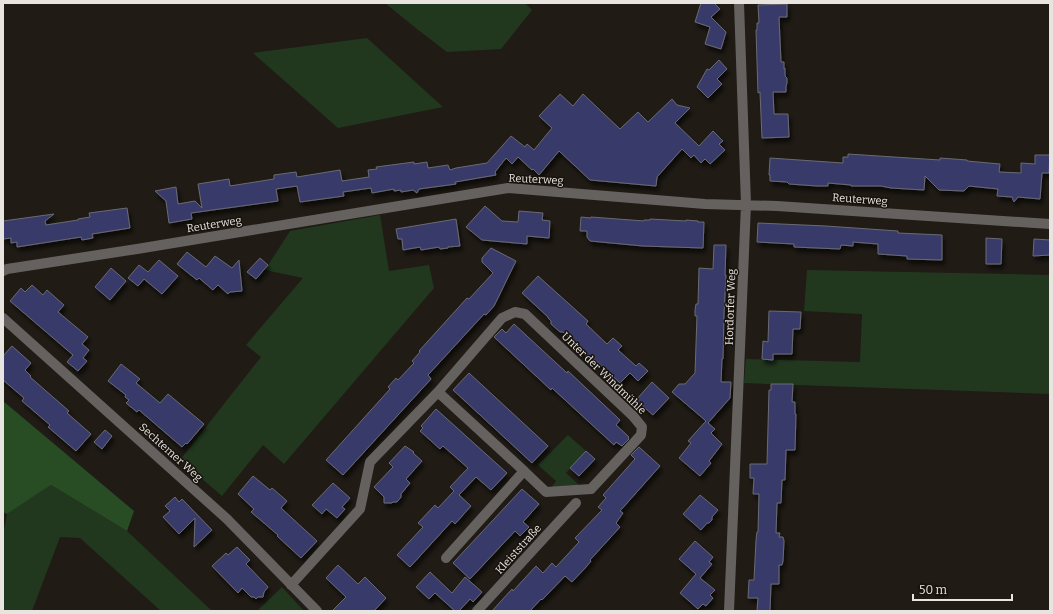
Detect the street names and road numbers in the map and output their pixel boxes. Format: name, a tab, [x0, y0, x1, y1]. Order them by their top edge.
street label: Reuterweg	[508, 172, 564, 187]
street label: Reuterweg	[832, 191, 888, 208]
street label: Reuterweg	[186, 214, 242, 235]
street label: Hordorfer Weg	[723, 269, 738, 345]
street label: Unter der Windmühle	[559, 330, 649, 417]
street label: Sechtemer Weg	[136, 421, 205, 484]
street label: Kleiststraße	[493, 522, 544, 577]

